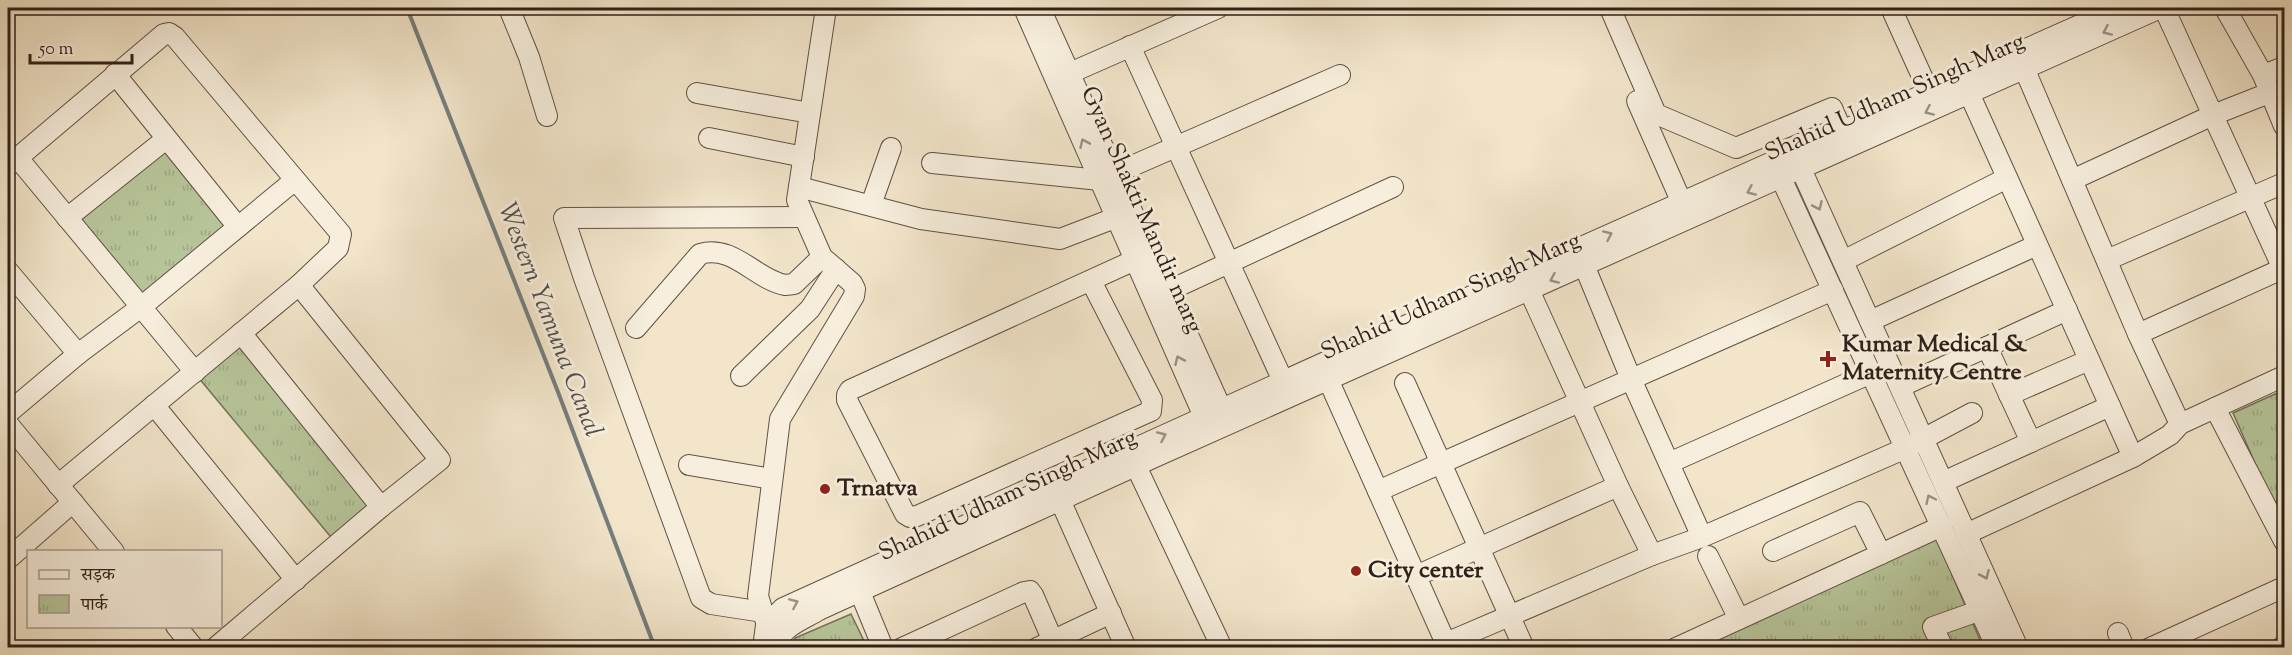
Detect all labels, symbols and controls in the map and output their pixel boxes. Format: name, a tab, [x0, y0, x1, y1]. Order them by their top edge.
one-way arrow	[2102, 24, 2113, 36]
street label: Shahid Udham Singh Marg	[1760, 25, 2031, 171]
scale bar	[30, 27, 132, 65]
text: 50 m	[38, 37, 74, 63]
street label: Gyan Shakti Mandir marg	[1071, 81, 1211, 339]
one-way arrow	[1924, 104, 1935, 116]
one-way arrow	[1079, 138, 1091, 149]
one-way arrow	[1746, 183, 1757, 195]
water label: Western Yamuna Canal	[487, 197, 611, 443]
one-way arrow	[1811, 200, 1823, 211]
street label: Shahid Udham Singh Marg	[1316, 224, 1587, 370]
one-way arrow	[1602, 231, 1613, 243]
one-way arrow	[1549, 272, 1560, 284]
place label: Kumar Medical & Maternity Centre	[1842, 328, 2028, 390]
marker: Kumar Medical & Maternity Centre	[1819, 350, 1837, 368]
one-way arrow	[1174, 355, 1186, 366]
street label: Shahid Udham Singh Marg	[873, 421, 1143, 571]
one-way arrow	[1156, 431, 1167, 443]
place label: Trnatva	[837, 472, 919, 506]
marker: Trnatva	[818, 482, 832, 496]
one-way arrow	[1925, 494, 1937, 505]
legend	[27, 550, 222, 628]
place label: City center	[1368, 554, 1484, 588]
text: सड़क	[80, 563, 116, 589]
marker: City center	[1349, 564, 1363, 578]
one-way arrow	[1978, 569, 1990, 580]
text: पार्क	[80, 593, 109, 619]
one-way arrow	[787, 598, 798, 610]

